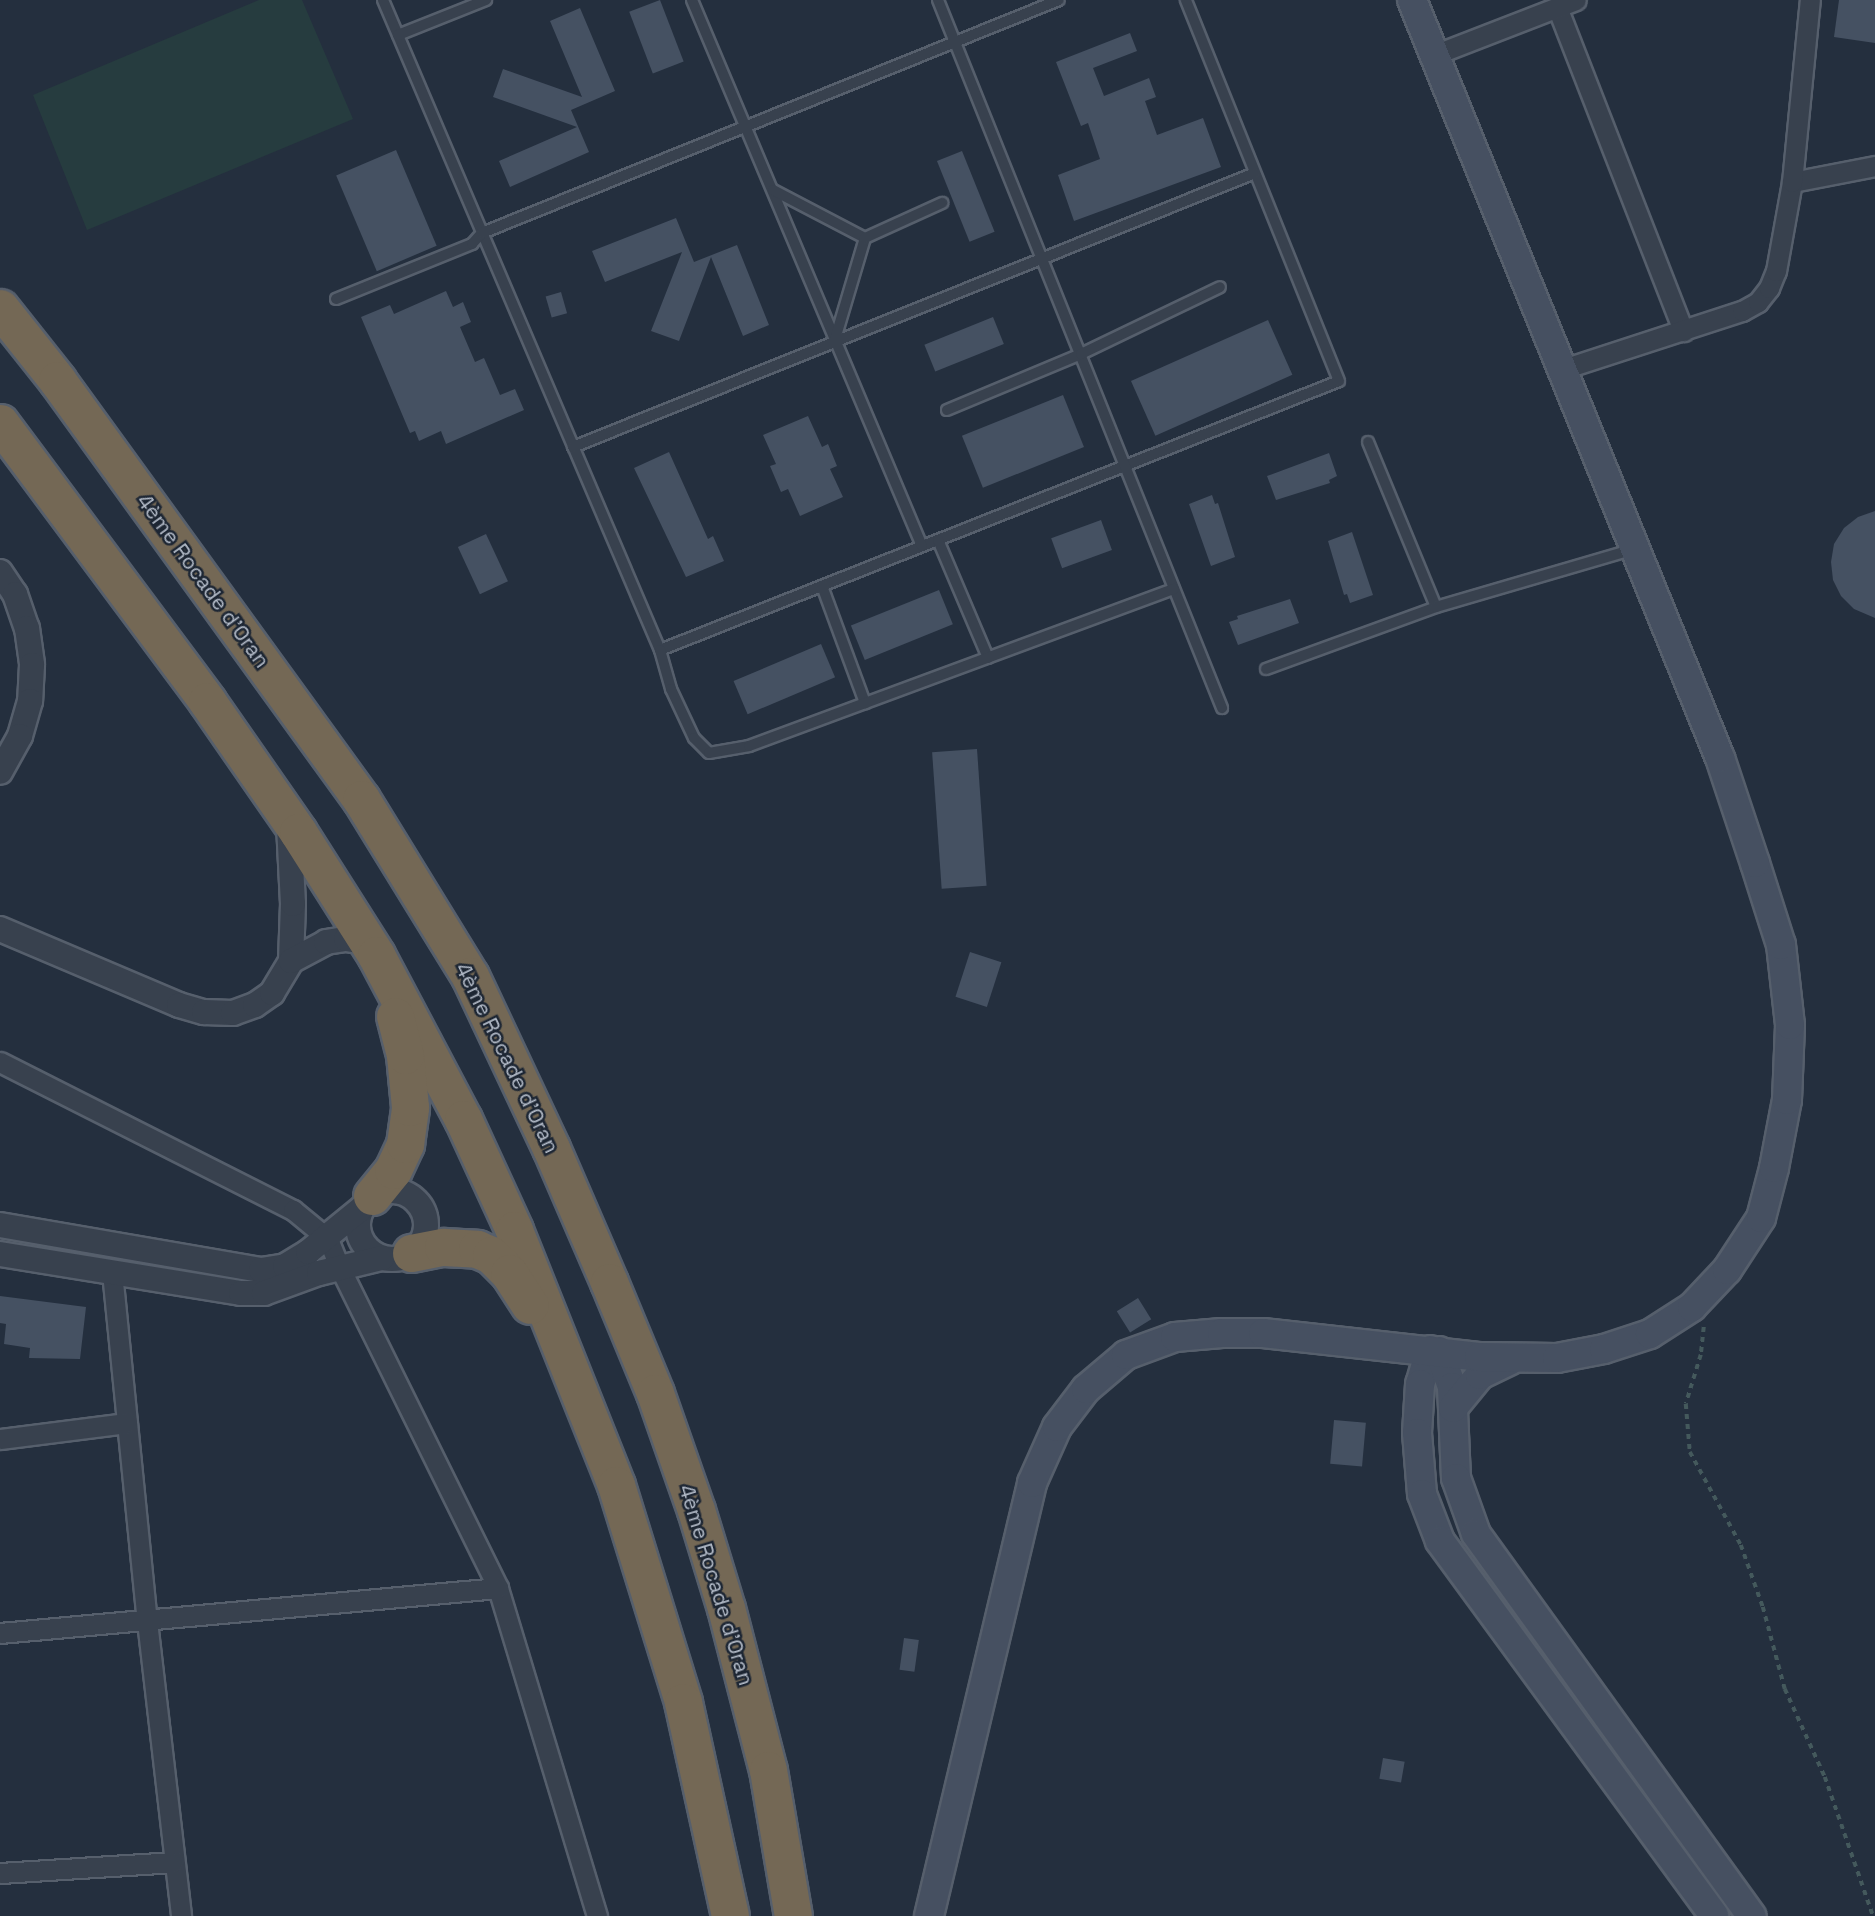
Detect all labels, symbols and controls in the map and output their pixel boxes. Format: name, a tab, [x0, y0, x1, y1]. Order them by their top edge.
street label: 4ème Rocade d'Oran	[132, 489, 274, 673]
street label: 4ème Rocade d'Oran	[450, 959, 564, 1157]
street label: 4ème Rocade d'Oran	[673, 1482, 759, 1688]

